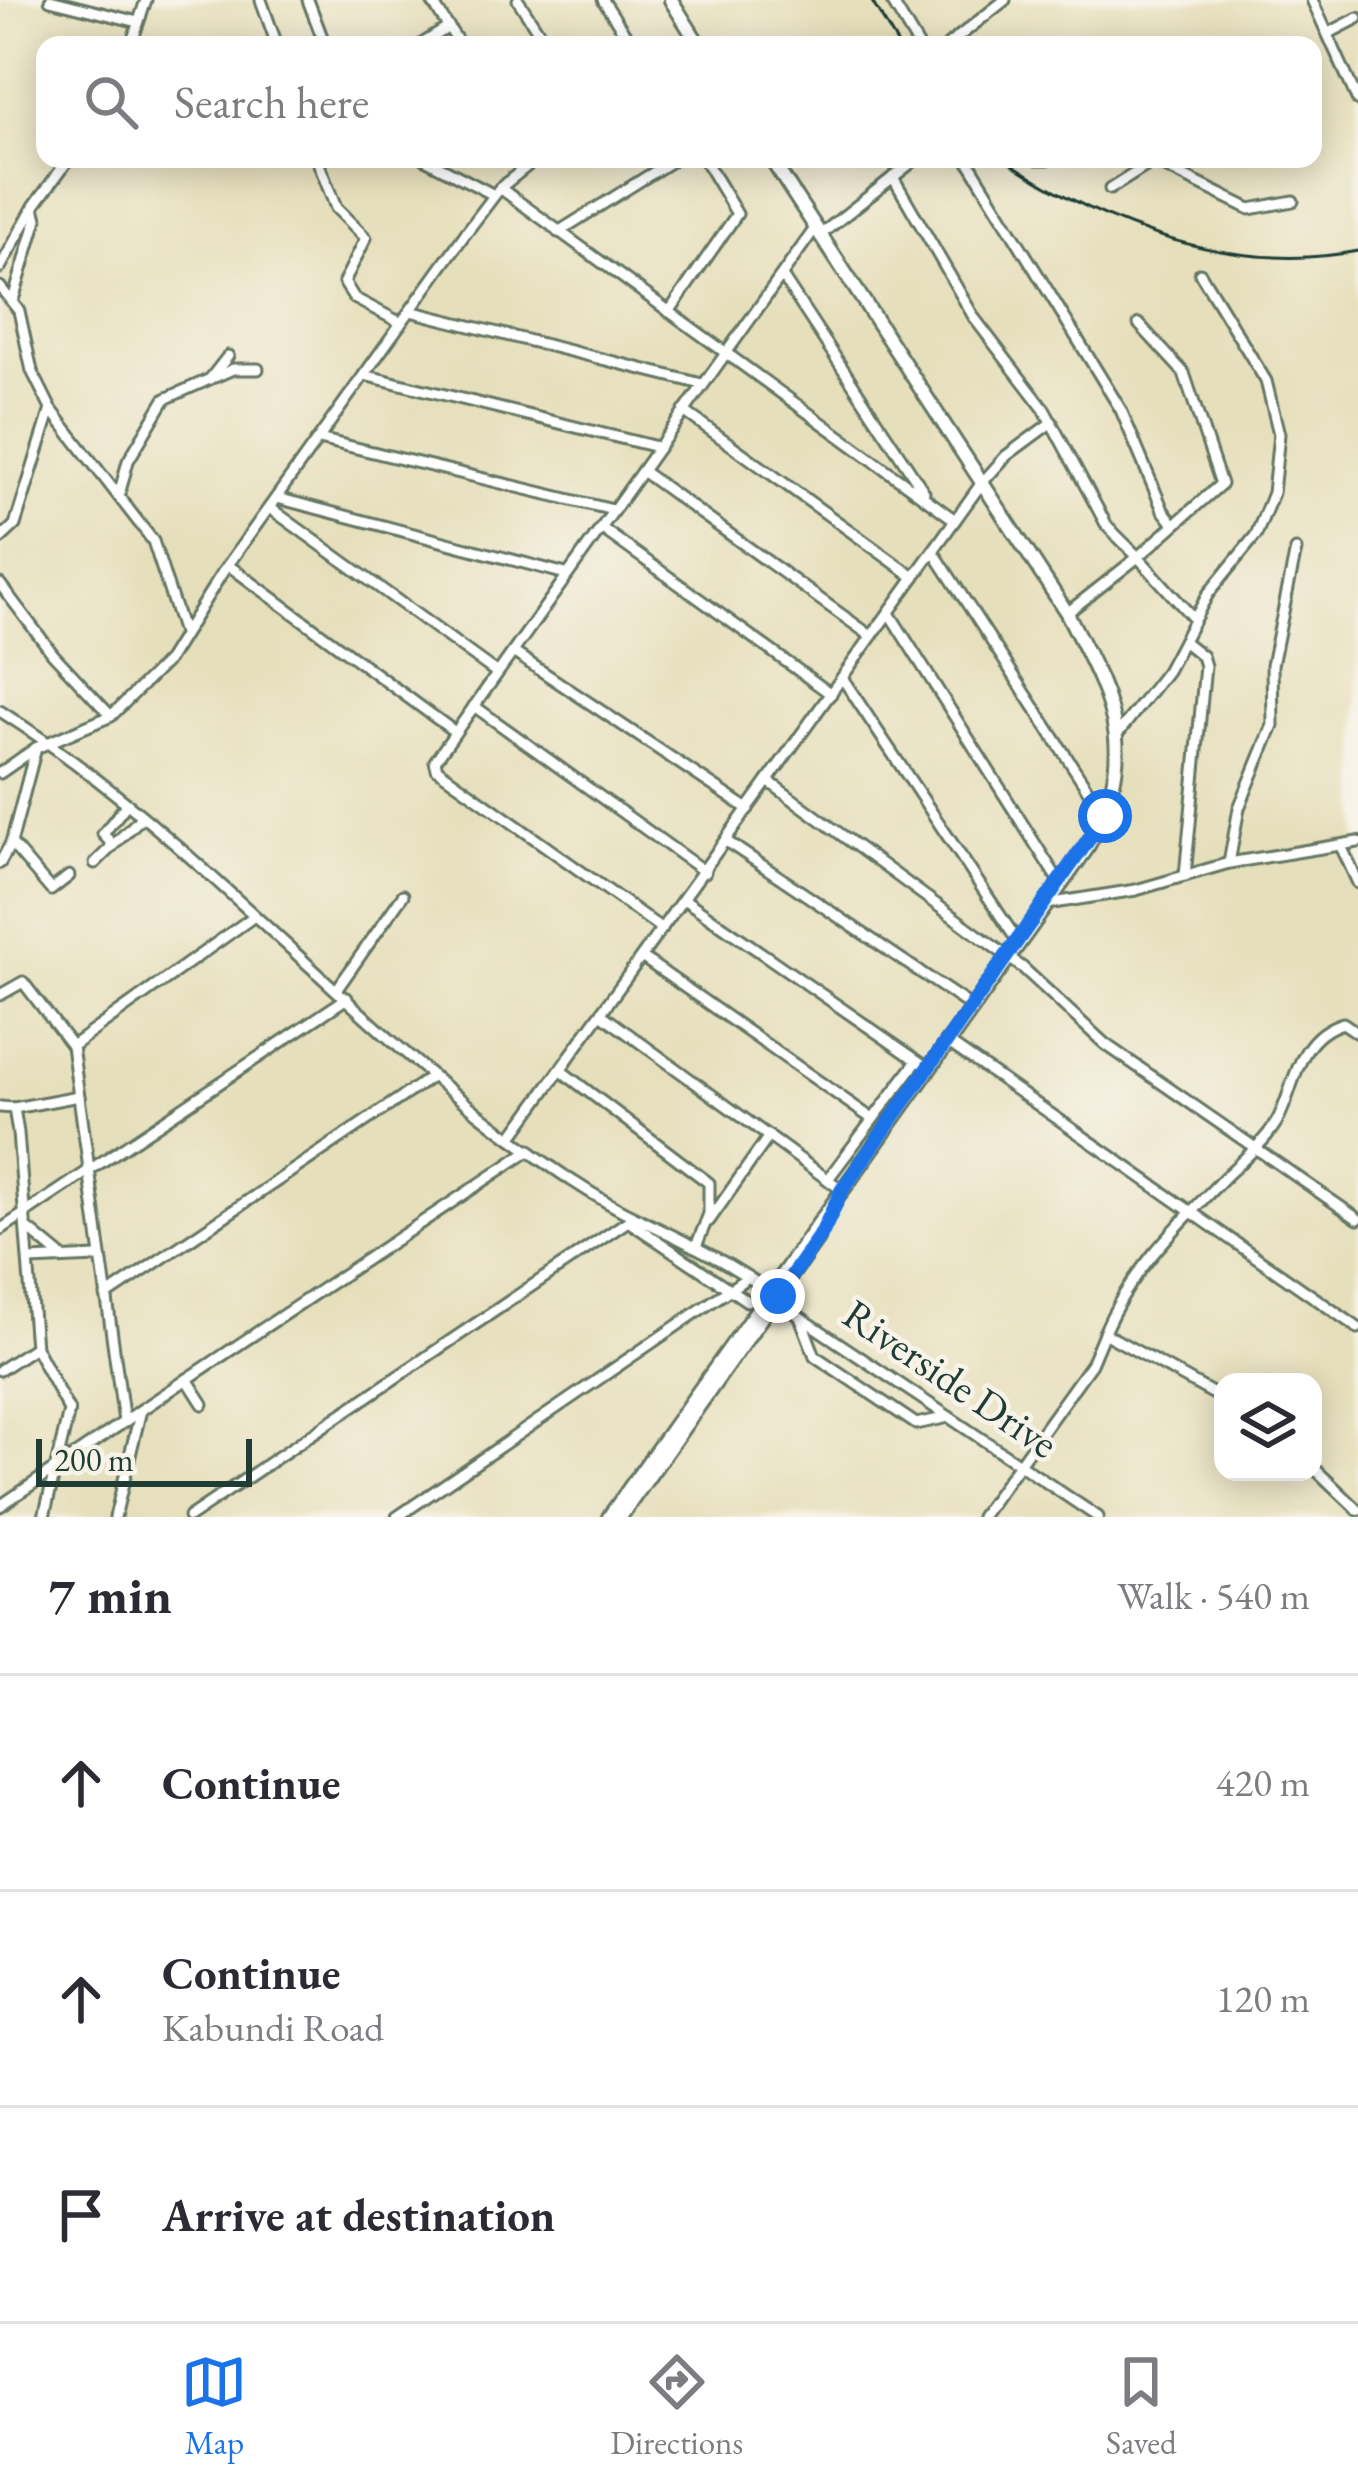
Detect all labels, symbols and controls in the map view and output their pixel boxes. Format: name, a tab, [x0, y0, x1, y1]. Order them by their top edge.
search box	[36, 36, 1322, 168]
icon: search	[78, 69, 144, 135]
text: Search here	[174, 73, 369, 131]
route start	[1078, 789, 1132, 843]
route end	[751, 1269, 805, 1323]
street label: Riverside Drive	[833, 1286, 1069, 1470]
map controls	[1214, 1373, 1322, 1481]
button: layers	[1214, 1373, 1322, 1481]
scale bar	[36, 1433, 252, 1486]
text: 200 m	[54, 1438, 134, 1481]
text: 7 min	[48, 1562, 172, 1628]
text: Walk · 540 m	[1117, 1570, 1310, 1621]
icon: ahead	[48, 1750, 114, 1816]
text: Continue	[162, 1754, 340, 1812]
text: 420 m	[1216, 1757, 1310, 1808]
text: Continue	[162, 1944, 340, 2002]
icon: ahead	[48, 1966, 114, 2032]
text: 120 m	[1216, 1973, 1310, 2024]
text: Kabundi Road	[162, 2002, 384, 2053]
icon: arrive	[48, 2182, 114, 2248]
text: Arrive at destination	[162, 2186, 555, 2244]
tab: Map	[181, 2349, 247, 2464]
tab: Directions	[610, 2349, 743, 2464]
tab: Saved	[1106, 2349, 1177, 2464]

